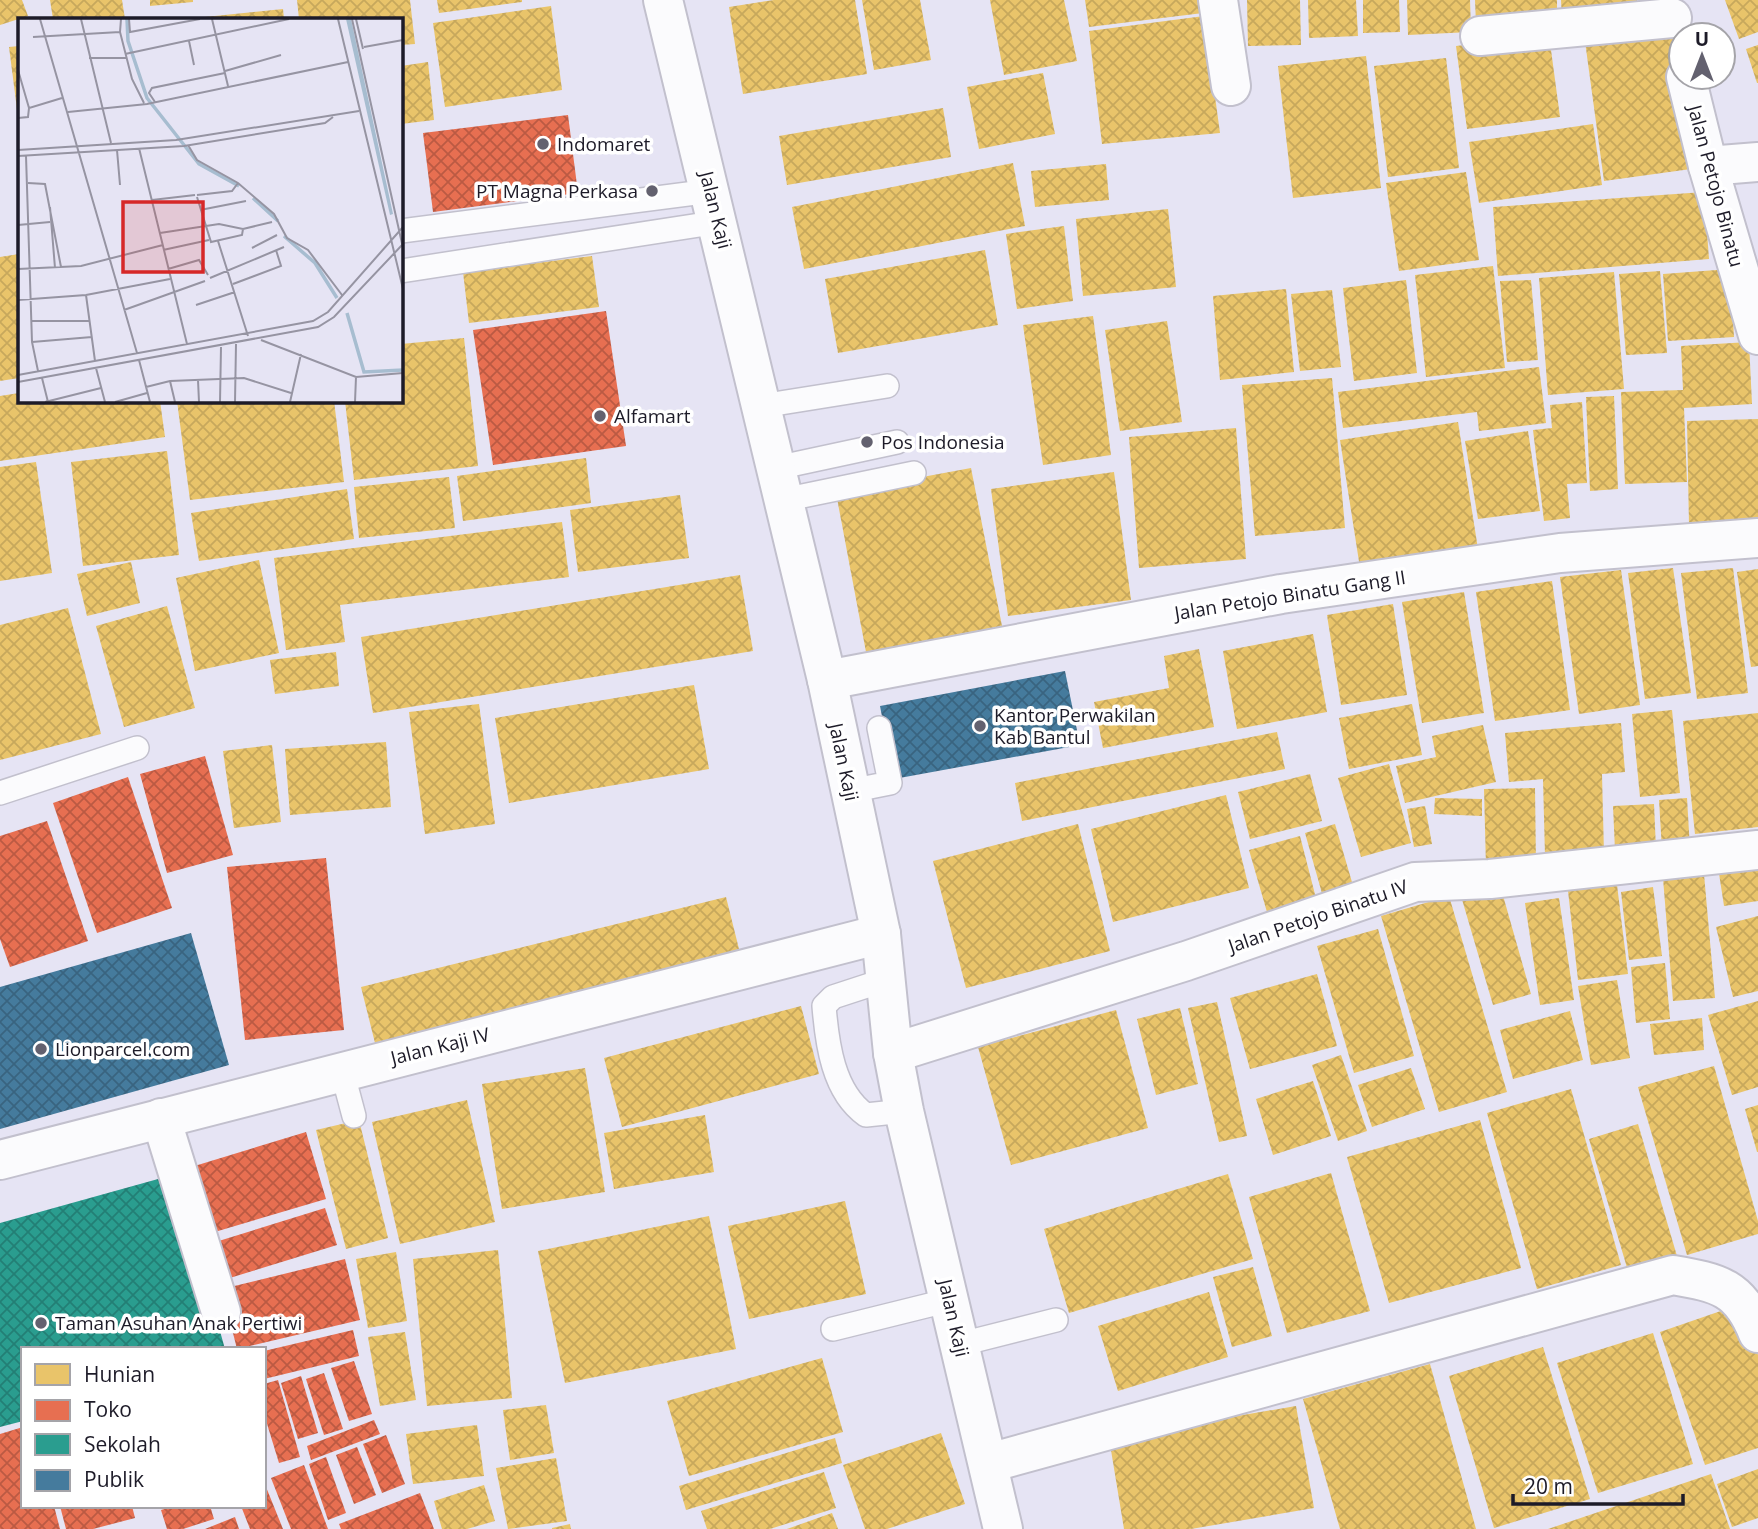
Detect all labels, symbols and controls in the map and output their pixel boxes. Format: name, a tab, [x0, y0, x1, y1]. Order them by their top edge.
inset map	[18, 18, 402, 402]
north arrow	[1667, 21, 1737, 91]
text: U	[1695, 26, 1709, 52]
street label: Jalan Petojo Binatu	[1681, 100, 1750, 270]
place label: Indomaret	[557, 131, 651, 157]
marker: Indomaret	[535, 136, 551, 152]
street label: Jalan Kaji	[693, 166, 738, 252]
place label: PT Magna Perkasa	[476, 178, 638, 204]
marker: PT Magna Perkasa	[644, 183, 660, 199]
place label: Alfamart	[614, 403, 691, 429]
marker: Alfamart	[592, 408, 608, 424]
place label: Pos Indonesia	[881, 429, 1005, 455]
marker: Pos Indonesia	[859, 434, 875, 450]
street label: Jalan Petojo Binatu Gang II	[1171, 564, 1407, 626]
place label: Kantor Perwakilan Kab Bantul	[994, 702, 1156, 750]
marker: Kantor Perwakilan Kab Bantul	[972, 718, 988, 734]
street label: Jalan Kaji	[823, 719, 865, 804]
street label: Jalan Petojo Binatu IV	[1223, 873, 1412, 960]
street label: Jalan Kaji IV	[386, 1021, 493, 1071]
place label: Lionparcel.com	[55, 1036, 190, 1062]
marker: Lionparcel.com	[33, 1041, 49, 1057]
street label: Jalan Kaji	[932, 1274, 976, 1360]
place label: Taman Asuhan Anak Pertiwi	[55, 1310, 302, 1336]
marker: Taman Asuhan Anak Pertiwi	[33, 1315, 49, 1331]
legend	[21, 1347, 266, 1508]
text: Hunian	[84, 1360, 155, 1388]
text: Toko	[84, 1395, 132, 1423]
text: Sekolah	[84, 1430, 161, 1458]
scale bar	[1513, 1462, 1683, 1506]
text: Publik	[84, 1465, 144, 1493]
text: 20 m	[1524, 1472, 1573, 1500]

